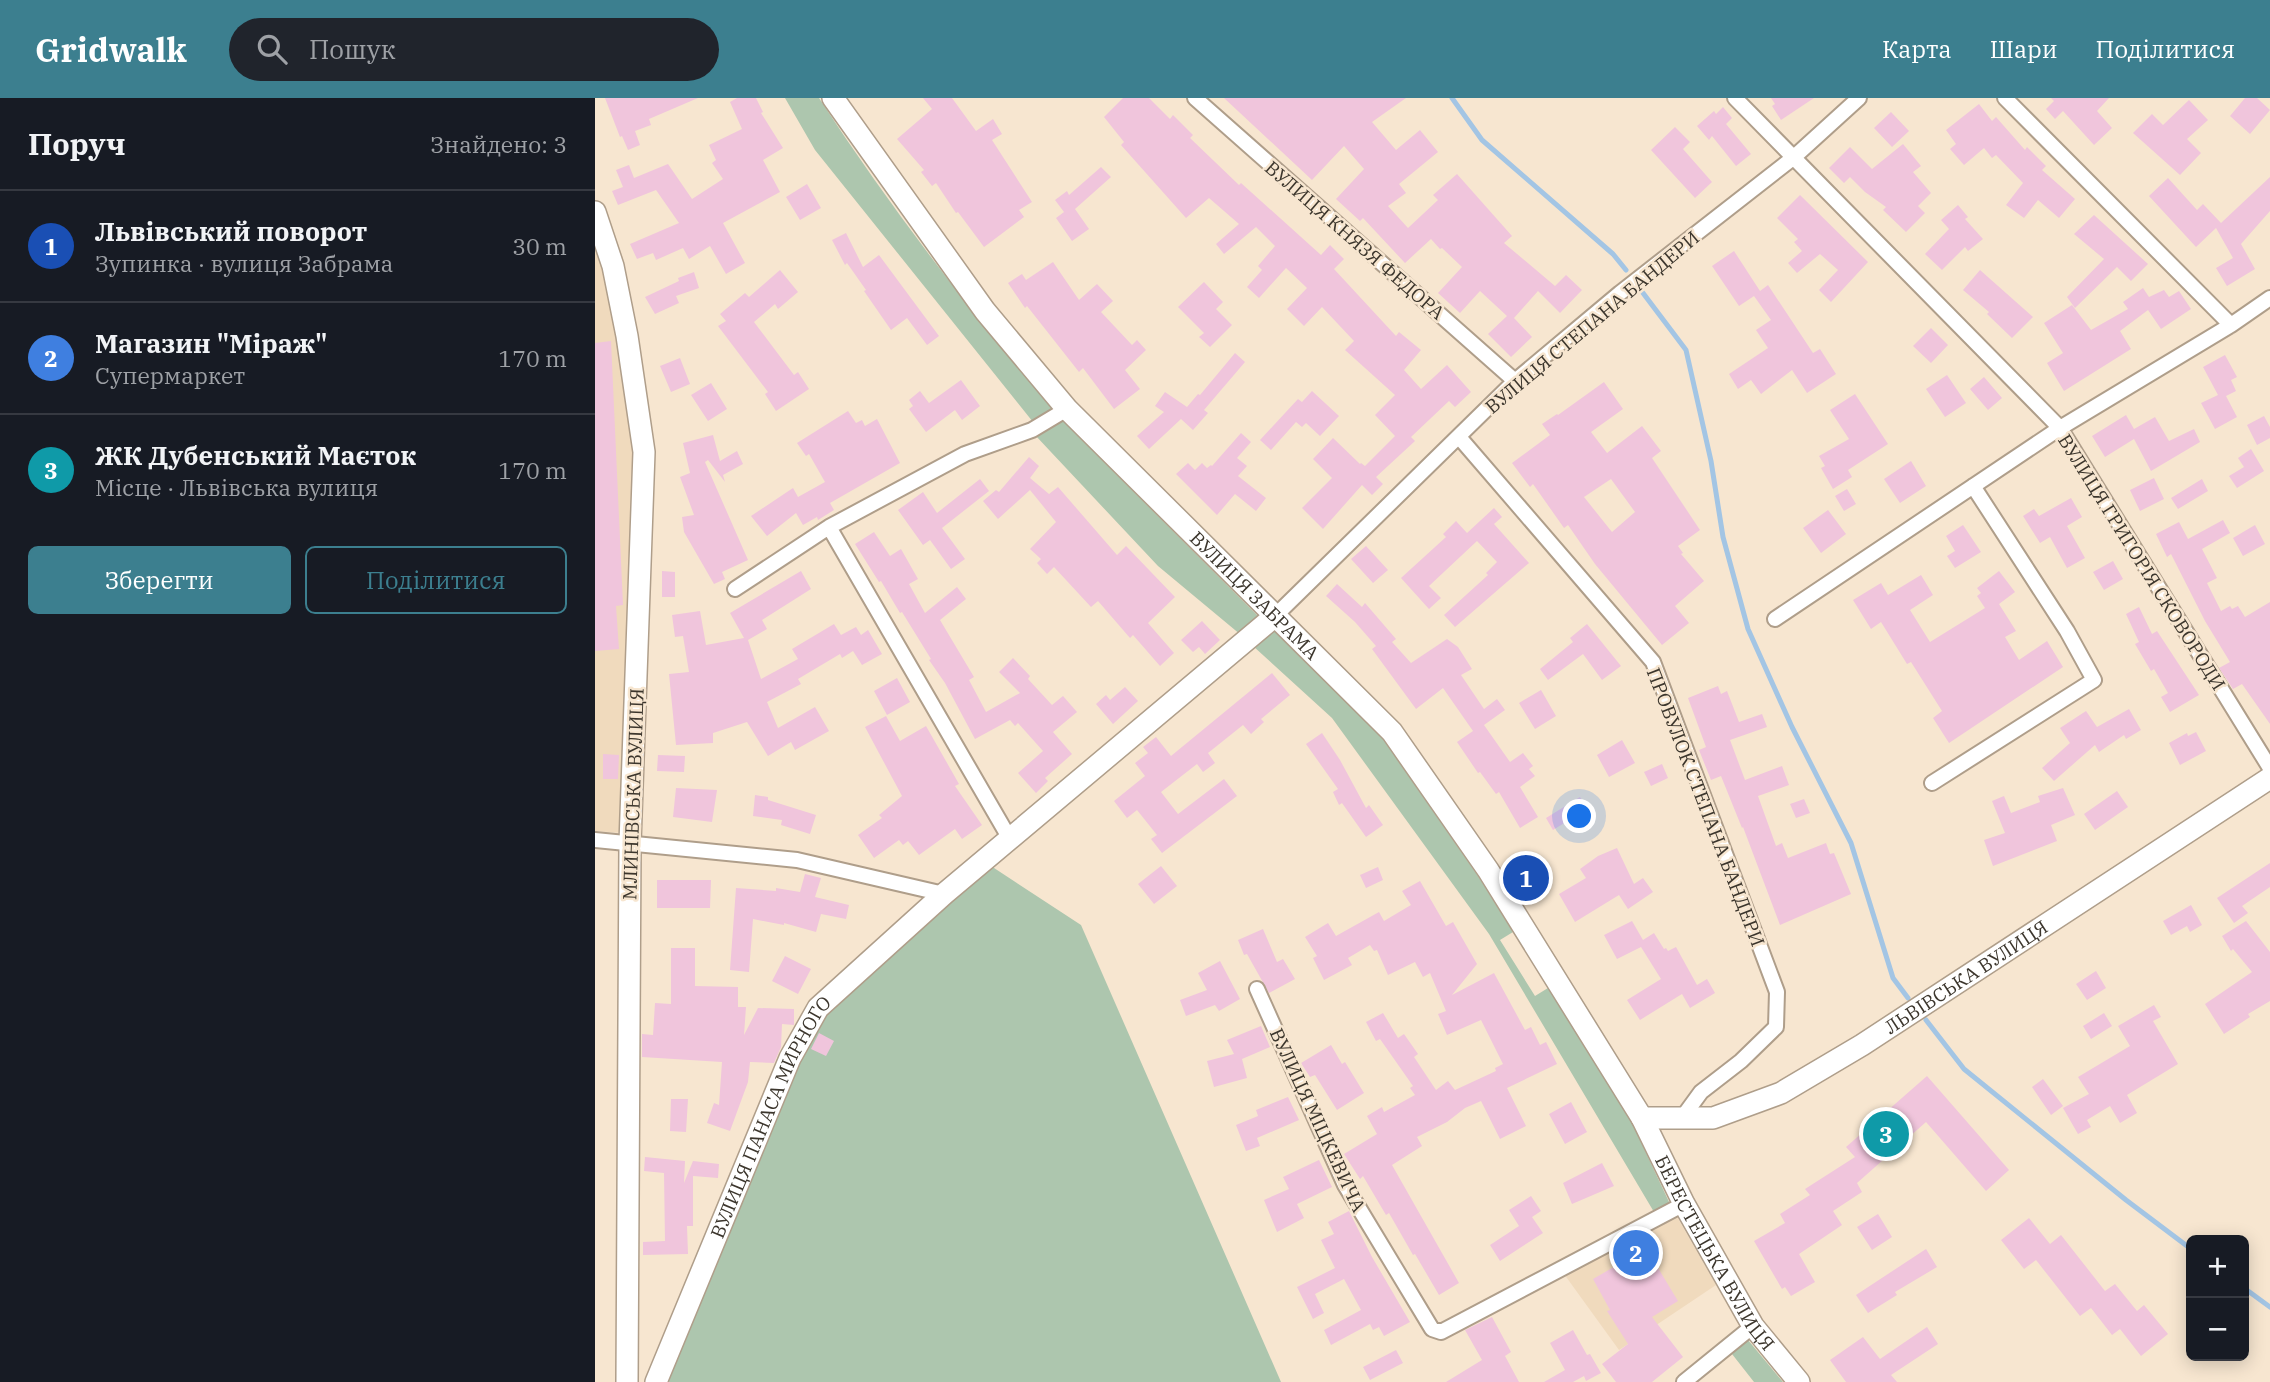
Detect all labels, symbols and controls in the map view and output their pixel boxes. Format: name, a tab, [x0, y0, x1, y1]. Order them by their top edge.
search box	[229, 18, 719, 81]
text: Gridwalk	[35, 28, 187, 71]
icon: search	[253, 30, 291, 68]
text: Пошук	[309, 32, 396, 66]
text: Карта	[1882, 33, 1952, 65]
text: Шари	[1990, 33, 2058, 65]
text: Поділитися	[2096, 33, 2235, 65]
text: Поруч	[28, 124, 125, 163]
text: Знайдено: 3	[430, 129, 567, 159]
street label: ВУЛИЦЯ КНЯЗЯ ФЕДОРА	[1260, 155, 1450, 325]
text: Львівський поворот	[95, 214, 367, 248]
street label: ВУЛИЦЯ СТЕПАНА БАНДЕРИ	[1480, 225, 1704, 419]
text: 1	[44, 231, 58, 261]
text: 30 m	[512, 231, 567, 261]
text: Зупинка · вулиця Забрама	[95, 248, 393, 278]
text: Магазин "Міраж"	[95, 326, 328, 360]
text: 2	[44, 343, 58, 373]
text: 170 m	[498, 343, 567, 373]
text: Супермаркет	[95, 360, 245, 390]
street label: ВУЛИЦЯ ГРИГОРІЯ СКОВОРОДИ	[2053, 429, 2231, 695]
text: ЖК Дубенський Маєток	[95, 438, 416, 472]
text: 3	[44, 455, 58, 485]
text: 170 m	[498, 455, 567, 485]
text: Місце · Львівська вулиця	[95, 472, 378, 502]
street label: ВУЛИЦЯ ЗАБРАМА	[1185, 526, 1324, 665]
button: Зберегти	[28, 546, 291, 614]
button: Поділитися	[305, 546, 567, 614]
street label: ПРОВУЛОК СТЕПАНА БАНДЕРИ	[1642, 664, 1770, 950]
street label: МЛИНІВСЬКА ВУЛИЦЯ	[617, 688, 649, 900]
your location	[1562, 799, 1596, 833]
pin: 1	[1503, 852, 1549, 904]
street label: ЛЬВІВСЬКА ВУЛИЦЯ	[1880, 915, 2052, 1039]
street label: ВУЛИЦЯ ПАНАСА МИРНОГО	[705, 990, 836, 1242]
street label: ВУЛИЦЯ МІЦКЕВИЧА	[1265, 1024, 1371, 1216]
pin: 3	[1863, 1108, 1909, 1160]
street label: БЕРЕСТЕЦЬКА ВУЛИЦЯ	[1650, 1151, 1780, 1355]
pin: 2	[1613, 1227, 1659, 1279]
map controls	[2186, 1235, 2249, 1361]
button: +	[2186, 1235, 2249, 1298]
button: −	[2186, 1298, 2249, 1361]

